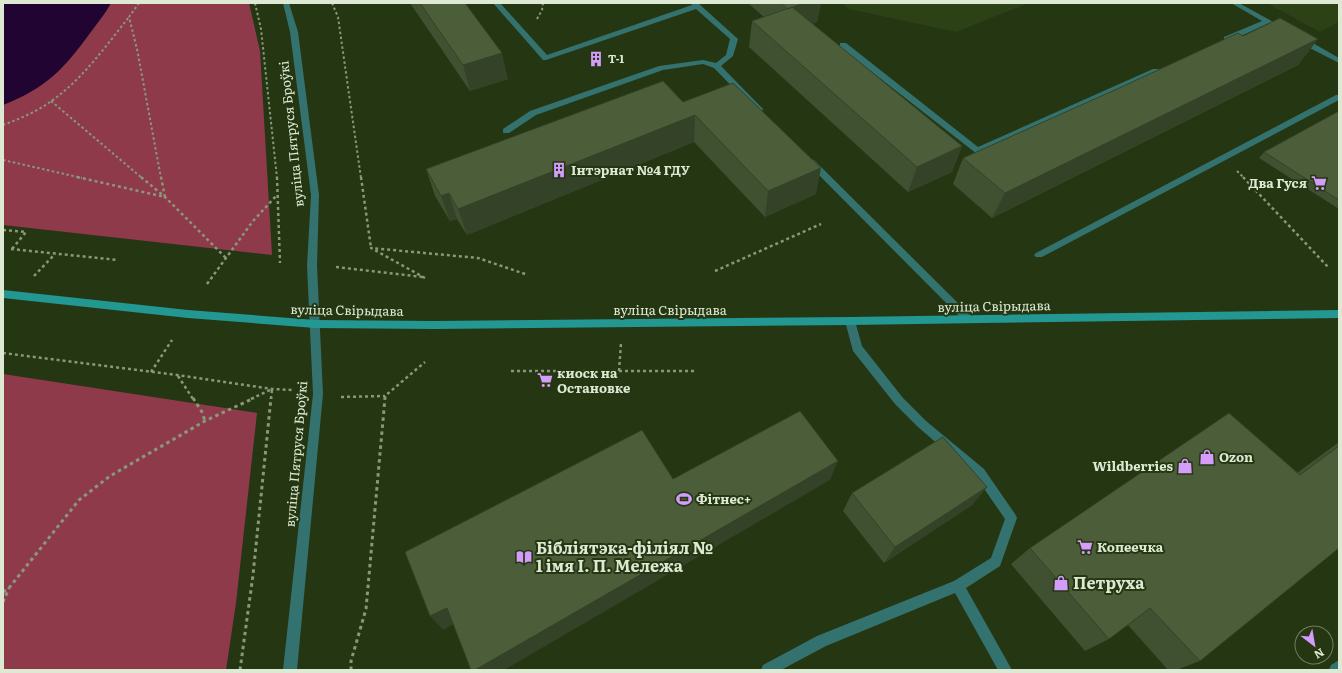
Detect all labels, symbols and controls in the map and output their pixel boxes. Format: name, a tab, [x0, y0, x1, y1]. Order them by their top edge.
building icon: Т-1	[587, 50, 605, 68]
place label: Т-1	[608, 50, 624, 66]
street label: вуліца Пятруся Броўкі	[273, 59, 308, 208]
place label: Інтэрнат №4 ГДУ	[571, 160, 691, 179]
building icon: Інтэрнат №4 ГДУ	[550, 161, 568, 179]
place label: Два Гуся	[1248, 173, 1307, 192]
supermarket icon: Два Гуся	[1310, 174, 1328, 192]
street label: вуліца Свірыдава	[937, 295, 1051, 316]
street label: вуліца Свірыдава	[290, 299, 404, 320]
street label: вуліца Свірыдава	[613, 300, 727, 319]
place label: киоск на Остановке	[557, 363, 630, 397]
supermarket icon: киоск на Остановке	[536, 371, 554, 389]
street label: вуліца Пятруся Броўкі	[280, 379, 311, 528]
place label: Ozon	[1219, 447, 1253, 466]
shop icon: Ozon	[1198, 448, 1216, 466]
place label: Wildberries	[1093, 456, 1173, 475]
shop icon: Wildberries	[1176, 457, 1194, 475]
place label: Фітнес+	[696, 489, 751, 508]
sports icon: Фітнес+	[675, 490, 693, 508]
place label: Бібліятэка-філіял № 1 імя І. П. Мележа	[536, 535, 714, 577]
place label: Копеечка	[1097, 537, 1164, 556]
supermarket icon: Копеечка	[1076, 538, 1094, 556]
library icon: Бібліятэка-філіял № 1 імя І. П. Мележа	[515, 548, 533, 566]
place label: Петруха	[1073, 570, 1145, 594]
shop icon: Петруха	[1052, 574, 1070, 592]
north arrow	[1294, 625, 1334, 665]
text: N	[1312, 645, 1328, 664]

